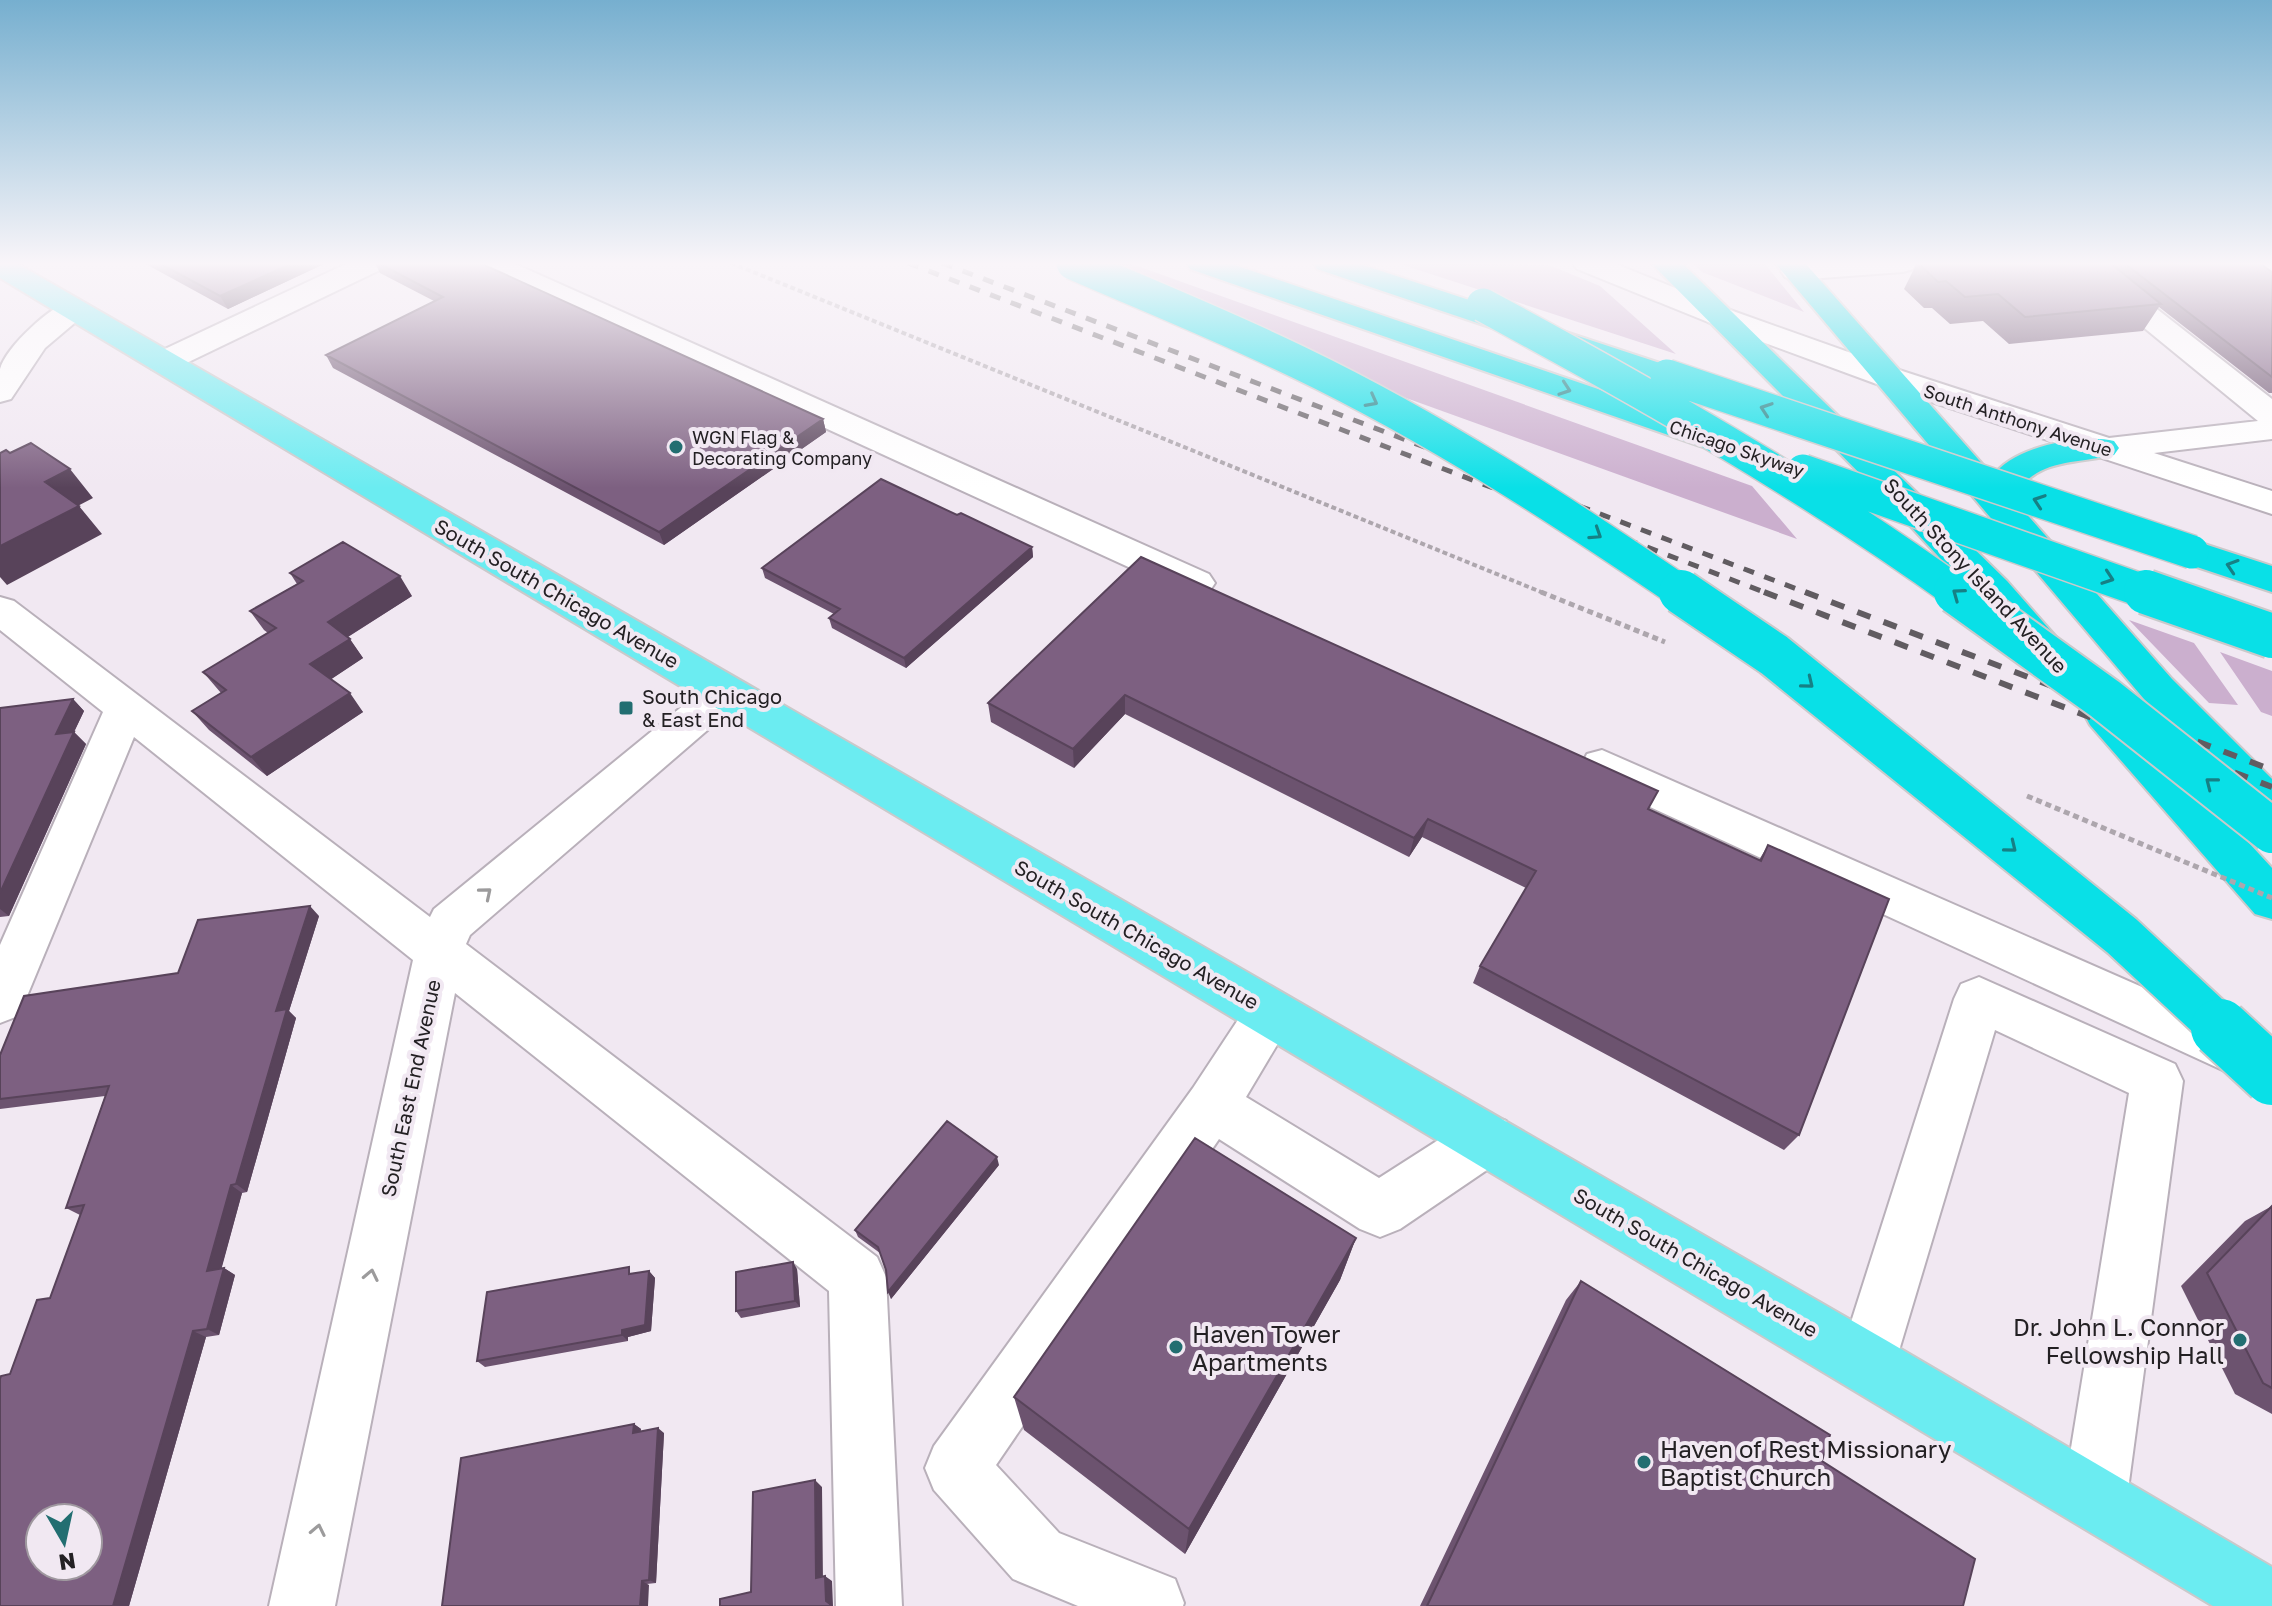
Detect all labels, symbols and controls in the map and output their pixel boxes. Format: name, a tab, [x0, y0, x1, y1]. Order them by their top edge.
one-way arrow	[1558, 379, 1572, 395]
street label: South Anthony Avenue	[1921, 379, 2115, 461]
one-way arrow	[1364, 391, 1378, 407]
one-way arrow	[1760, 402, 1774, 418]
street label: Chicago Skyway	[1667, 415, 1807, 481]
place label: WGN Flag & Decorating Company	[692, 426, 872, 469]
marker: WGN Flag & Decorating Company	[667, 438, 685, 456]
street label: South Stony Island Avenue	[1879, 473, 2073, 677]
one-way arrow	[2033, 494, 2047, 510]
street label: South South Chicago Avenue	[431, 513, 683, 673]
one-way arrow	[1587, 524, 1602, 539]
one-way arrow	[2226, 559, 2240, 575]
one-way arrow	[2100, 568, 2114, 585]
one-way arrow	[1952, 589, 1967, 603]
one-way arrow	[1799, 673, 1814, 688]
place label: South Chicago & East End	[642, 684, 782, 731]
marker: South Chicago & East End	[617, 699, 635, 717]
one-way arrow	[2206, 778, 2220, 793]
one-way arrow	[2002, 837, 2016, 852]
street label: South South Chicago Avenue	[1011, 854, 1263, 1014]
one-way arrow	[477, 888, 492, 903]
street label: South East End Avenue	[375, 977, 445, 1199]
street label: South South Chicago Avenue	[1570, 1182, 1822, 1342]
one-way arrow	[362, 1269, 379, 1282]
place label: Dr. John L. Connor Fellowship Hall	[2013, 1312, 2224, 1369]
place label: Haven Tower Apartments	[1192, 1319, 1340, 1376]
marker: Dr. John L. Connor Fellowship Hall	[2231, 1331, 2249, 1349]
marker: Haven Tower Apartments	[1167, 1338, 1185, 1356]
place label: Haven of Rest Missionary Baptist Church	[1660, 1434, 1951, 1491]
marker: Haven of Rest Missionary Baptist Church	[1635, 1453, 1653, 1471]
north arrow	[24, 1502, 104, 1582]
one-way arrow	[309, 1523, 326, 1537]
text: N	[57, 1548, 78, 1577]

